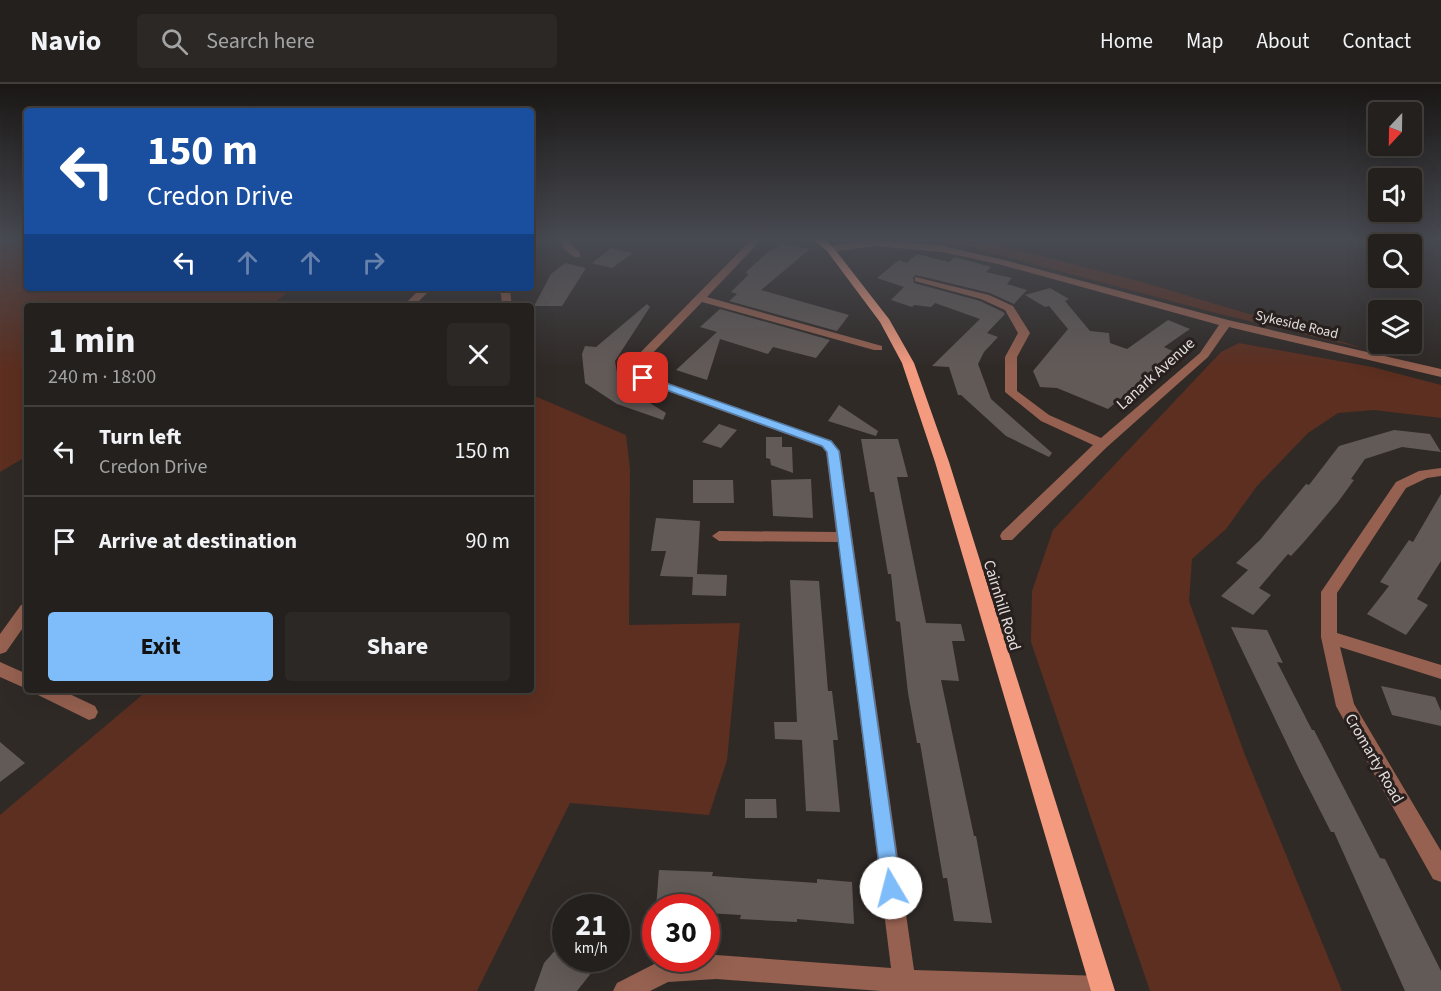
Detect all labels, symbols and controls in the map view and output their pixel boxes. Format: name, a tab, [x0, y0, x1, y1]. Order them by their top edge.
search box	[137, 14, 557, 68]
text: Navio	[30, 21, 101, 61]
icon: search	[158, 25, 191, 58]
text: Search here	[206, 25, 315, 57]
text: Home	[1100, 26, 1153, 56]
text: Map	[1186, 26, 1224, 56]
text: About	[1257, 26, 1309, 56]
text: Contact	[1342, 26, 1411, 56]
north arrow	[1368, 102, 1422, 156]
map controls	[1368, 102, 1422, 354]
text: 150 m	[147, 121, 258, 181]
icon: left	[48, 132, 126, 210]
button: sound	[1368, 168, 1422, 222]
text: Credon Drive	[147, 177, 293, 216]
button: search	[1368, 234, 1422, 288]
icon: left	[168, 246, 201, 279]
icon: ahead	[231, 246, 264, 279]
icon: ahead	[294, 246, 327, 279]
icon: right	[357, 246, 390, 279]
button: layers	[1368, 300, 1422, 354]
street label: Sykeside Road	[1253, 306, 1340, 344]
text: 1 min	[48, 315, 136, 366]
button: close	[447, 323, 510, 386]
street label: Lanark Avenue	[1112, 333, 1200, 415]
pin	[617, 352, 668, 403]
icon: arrive	[626, 361, 659, 394]
text: 240 m · 18:00	[48, 363, 156, 391]
text: Turn left	[99, 421, 181, 453]
icon: left	[48, 435, 81, 468]
text: 150 m	[455, 435, 510, 467]
text: Credon Drive	[99, 453, 207, 481]
icon: arrive	[48, 525, 81, 558]
text: Arrive at destination	[99, 525, 297, 557]
text: 90 m	[465, 525, 510, 557]
street label: Cairnhill Road	[978, 557, 1026, 653]
button: Exit	[48, 612, 273, 681]
button: Share	[285, 612, 510, 681]
street label: Cromarty Road	[1339, 709, 1409, 808]
position arrow	[859, 856, 923, 920]
speed limit sign: 30	[642, 894, 720, 972]
text: 21	[575, 904, 607, 947]
text: km/h	[574, 938, 608, 959]

